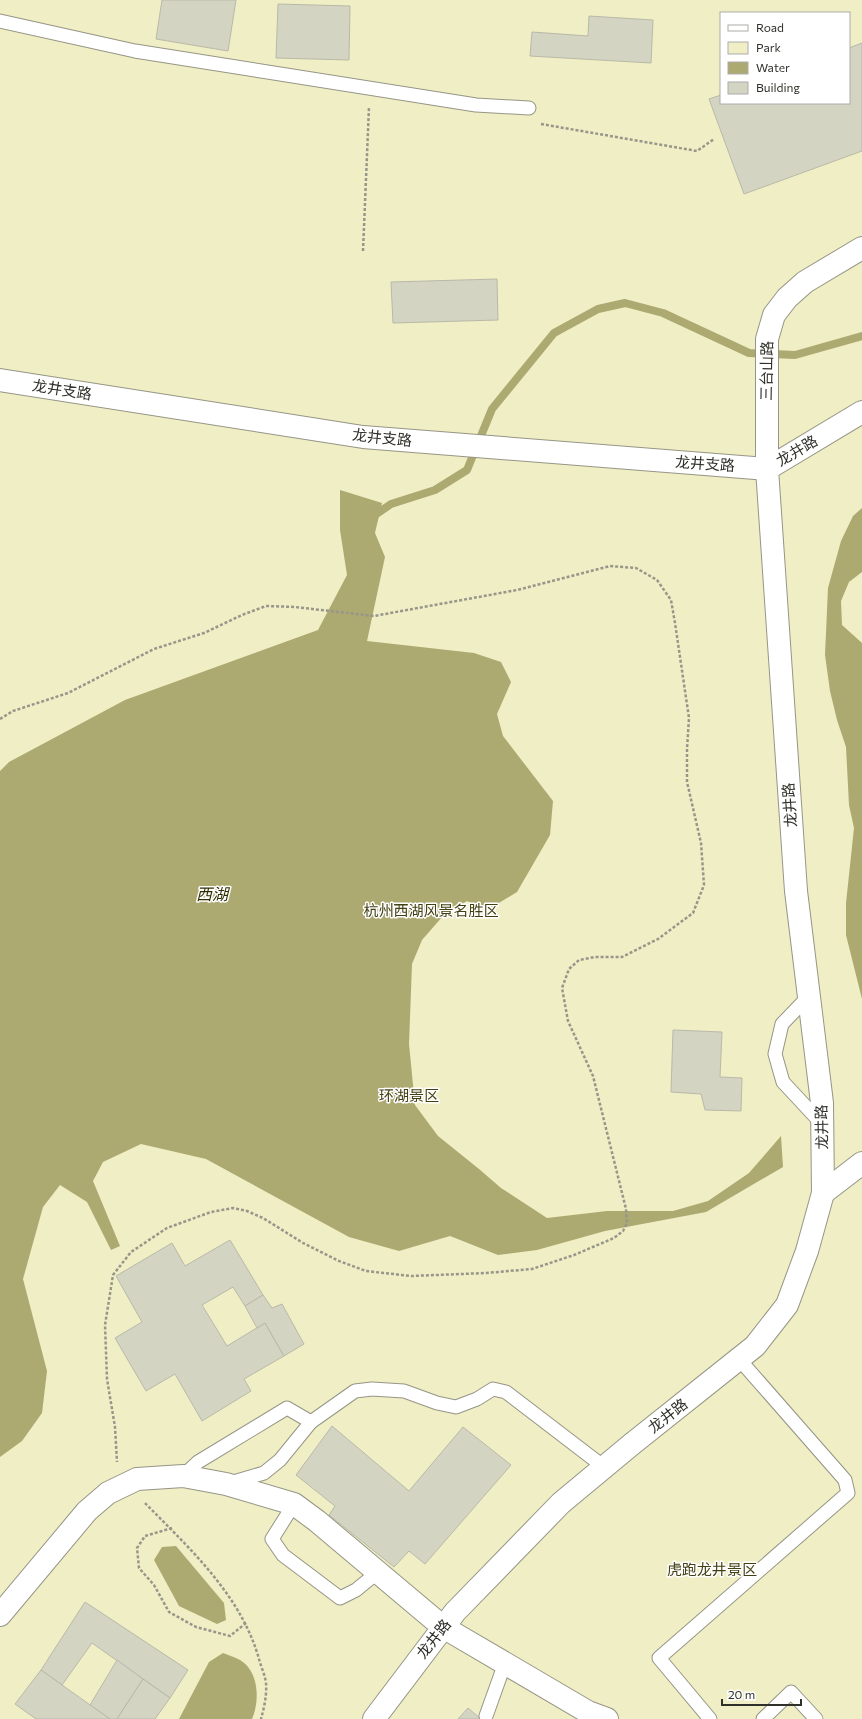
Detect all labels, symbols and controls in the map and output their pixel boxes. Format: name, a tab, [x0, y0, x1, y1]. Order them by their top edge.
legend	[720, 12, 850, 104]
text: Road	[756, 20, 784, 34]
text: Park	[756, 40, 782, 54]
text: Water	[756, 60, 790, 74]
text: Building	[756, 80, 800, 94]
street label: 三台山路	[756, 341, 776, 401]
street label: 龙井支路	[31, 375, 93, 403]
street label: 龙井支路	[351, 425, 413, 449]
street label: 龙井路	[773, 431, 820, 469]
street label: 龙井支路	[675, 452, 736, 474]
street label: 龙井路	[778, 782, 800, 828]
water label: 西湖	[196, 884, 231, 903]
park label: 杭州西湖风景名胜区	[363, 901, 499, 919]
park label: 环湖景区	[379, 1086, 439, 1104]
street label: 龙井路	[812, 1104, 830, 1150]
street label: 龙井路	[644, 1394, 691, 1436]
park label: 虎跑龙井景区	[667, 1560, 757, 1578]
street label: 龙井路	[412, 1615, 454, 1662]
scale bar	[722, 1681, 801, 1707]
text: 20 m	[728, 1687, 755, 1701]

